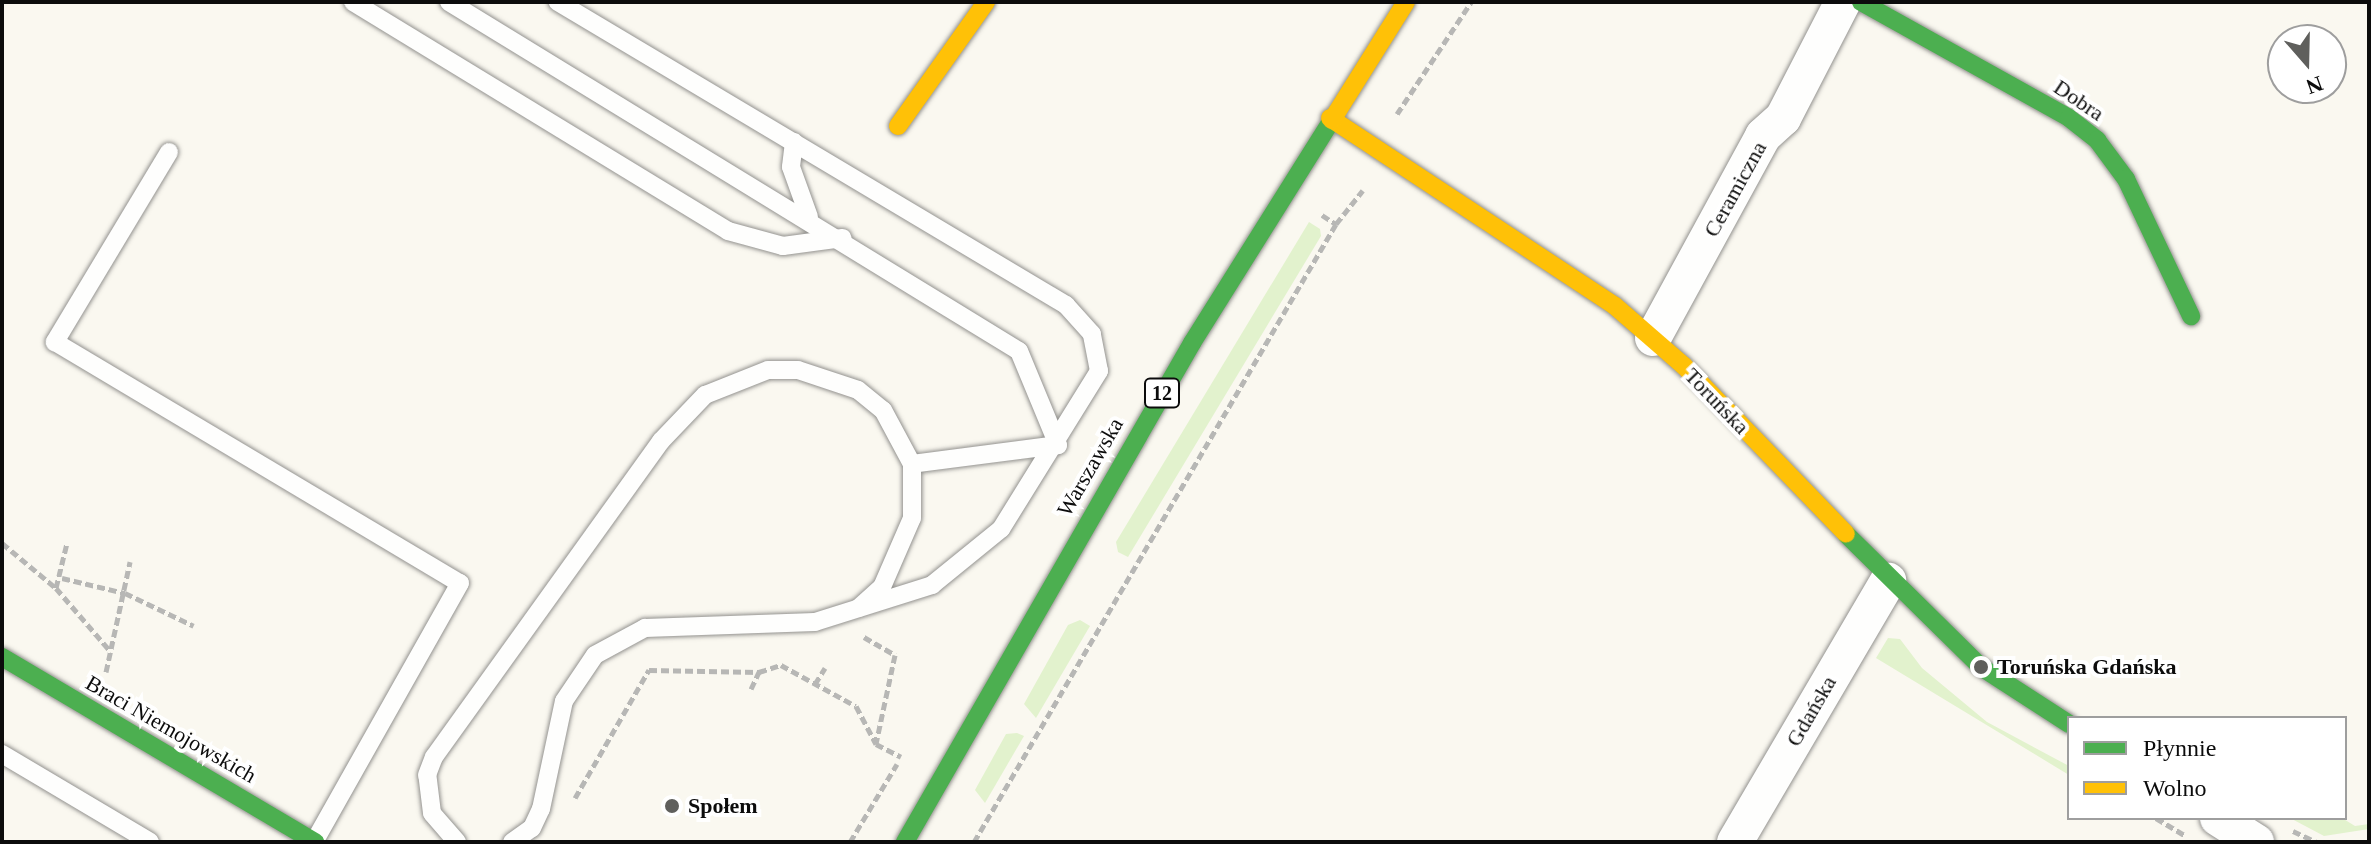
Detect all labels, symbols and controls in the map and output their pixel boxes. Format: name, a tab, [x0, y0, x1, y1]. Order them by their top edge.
north arrow	[2267, 24, 2347, 104]
text: N	[2303, 71, 2326, 100]
street label: Dobra	[2049, 74, 2109, 126]
street label: Ceramiczna	[1698, 137, 1772, 241]
street label: Toruńska	[1679, 362, 1755, 440]
road number: 12	[1144, 377, 1180, 409]
street label: Warszawska	[1051, 413, 1129, 521]
place label: Toruńska Gdańska	[1997, 654, 2177, 680]
marker: Toruńska Gdańska	[1972, 658, 1990, 676]
street label: Braci Niemojowskich	[81, 669, 261, 789]
street label: Gdańska	[1780, 671, 1842, 751]
legend	[2067, 716, 2347, 820]
text: Płynnie	[2143, 735, 2216, 761]
text: Wolno	[2143, 775, 2206, 801]
place label: Społem	[688, 793, 758, 819]
marker: Społem	[663, 797, 681, 815]

